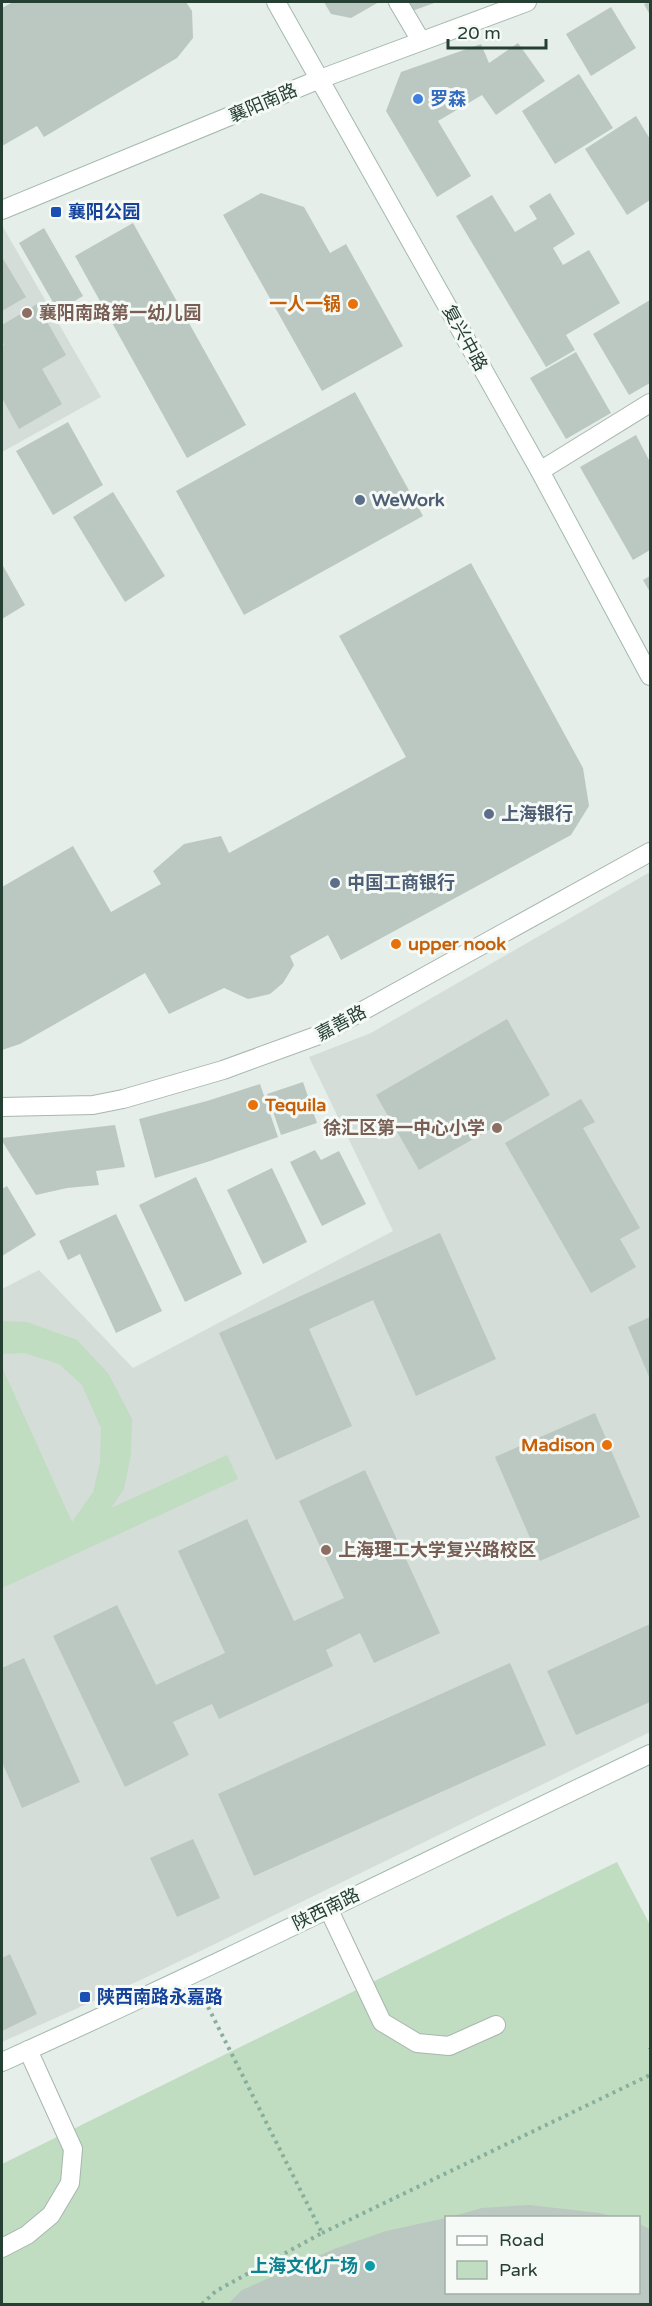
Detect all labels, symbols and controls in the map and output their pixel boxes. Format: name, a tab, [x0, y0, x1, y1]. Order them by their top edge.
scale bar	[448, 12, 546, 50]
text: 20 m	[457, 22, 501, 44]
street label: 襄阳南路	[226, 79, 300, 127]
place label: 罗森	[430, 88, 466, 110]
marker: 罗森	[411, 92, 425, 106]
place label: 襄阳公园	[68, 201, 140, 223]
marker: 襄阳公园	[49, 205, 63, 219]
place label: 一人一锅	[269, 293, 341, 315]
marker: 一人一锅	[346, 297, 360, 311]
street label: 复兴中路	[438, 301, 492, 375]
place label: 襄阳南路第一幼儿园	[39, 302, 201, 324]
marker: 襄阳南路第一幼儿园	[20, 306, 34, 320]
place label: WeWork	[372, 489, 445, 511]
marker: WeWork	[353, 493, 367, 507]
place label: 上海银行	[501, 803, 573, 825]
marker: 上海银行	[482, 807, 496, 821]
place label: 中国工商银行	[347, 872, 455, 894]
marker: 中国工商银行	[328, 876, 342, 890]
place label: upper nook	[408, 933, 506, 955]
marker: upper nook	[389, 937, 403, 951]
street label: 嘉善路	[312, 1001, 370, 1045]
place label: Tequila	[264, 1094, 326, 1116]
marker: Tequila	[246, 1098, 260, 1112]
place label: 徐汇区第一中心小学	[323, 1117, 485, 1139]
marker: 徐汇区第一中心小学	[490, 1121, 504, 1135]
place label: Madison	[521, 1434, 595, 1456]
marker: Madison	[600, 1438, 614, 1452]
place label: 上海理工大学复兴路校区	[338, 1539, 536, 1561]
marker: 上海理工大学复兴路校区	[319, 1543, 333, 1557]
street label: 陕西南路	[289, 1883, 363, 1935]
place label: 陕西南路永嘉路	[97, 1986, 223, 2008]
marker: 陕西南路永嘉路	[78, 1990, 92, 2004]
legend	[445, 2216, 640, 2294]
text: Road	[499, 2229, 544, 2251]
place label: 上海文化广场	[250, 2255, 358, 2277]
marker: 上海文化广场	[363, 2259, 377, 2273]
text: Park	[499, 2259, 538, 2281]

